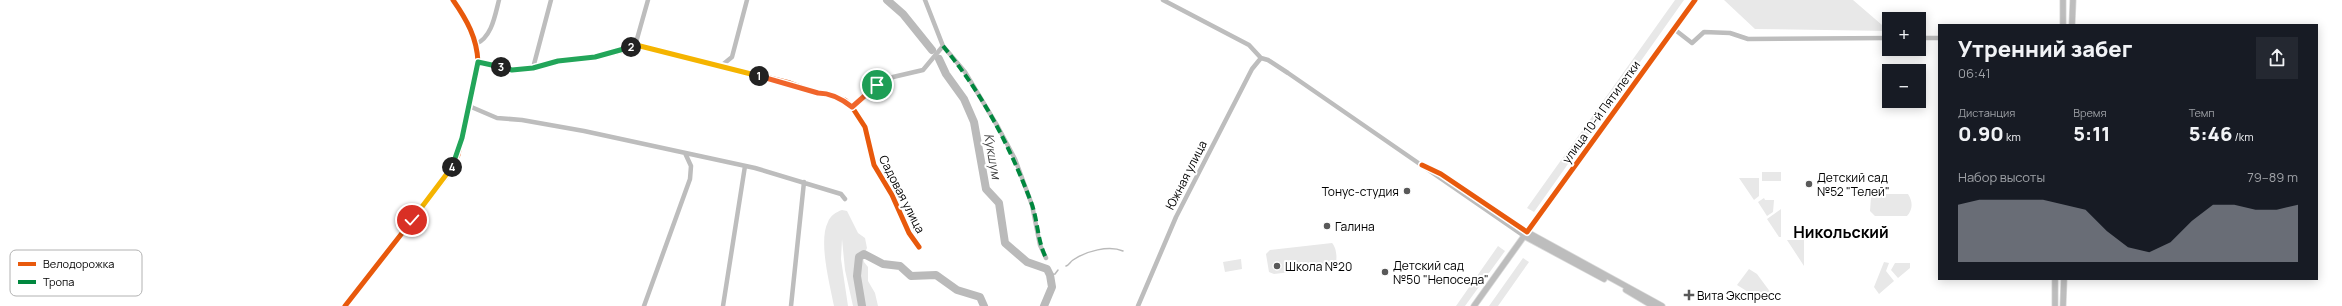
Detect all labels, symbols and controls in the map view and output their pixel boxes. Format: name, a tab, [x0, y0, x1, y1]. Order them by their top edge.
map controls	[1882, 12, 1926, 108]
button: +	[1882, 12, 1926, 56]
text: Утренний забег	[1958, 34, 2132, 64]
pin: 2	[621, 37, 641, 57]
button: share	[2256, 37, 2298, 79]
text: 2	[628, 39, 634, 54]
pin: 3	[491, 57, 511, 77]
street label: улица 10-й Пятилетки	[1558, 57, 1644, 167]
text: 3	[498, 59, 504, 74]
button: −	[1882, 64, 1926, 108]
text: 06:41	[1958, 64, 1991, 82]
pin: 1	[749, 66, 769, 86]
text: 1	[757, 68, 761, 83]
pin	[860, 68, 894, 102]
icon: arrive	[866, 74, 888, 96]
text: Дистанция	[1958, 105, 2015, 120]
text: Время	[2073, 105, 2107, 120]
text: Темп	[2189, 105, 2215, 120]
text: 0.90	[1958, 120, 2004, 147]
text: 5:11	[2073, 120, 2110, 147]
text: 5:46	[2189, 120, 2232, 147]
text: km	[2004, 129, 2021, 144]
text: /km	[2232, 129, 2254, 144]
water label: Кукшум	[980, 132, 1006, 181]
street label: Южная улица	[1161, 137, 1211, 213]
street label: Садовая улица	[875, 152, 929, 236]
pin: 4	[442, 157, 462, 177]
text: 4	[449, 159, 455, 174]
text: Набор высоты	[1958, 168, 2045, 186]
text: 79–89 m	[2247, 168, 2298, 186]
place label: Детский сад №52 "Телей"	[1817, 169, 1890, 200]
marker: Детский сад №52 "Телей"	[1804, 179, 1814, 189]
place label: Тонус-студия	[1322, 183, 1399, 200]
marker: Тонус-студия	[1402, 186, 1412, 196]
pin	[395, 203, 429, 237]
icon: check	[401, 209, 423, 231]
place label: Галина	[1335, 218, 1375, 235]
marker: Галина	[1322, 221, 1332, 231]
district label: Никольский	[1793, 221, 1889, 243]
legend	[10, 250, 142, 296]
text: Велодорожка	[43, 256, 114, 271]
place label: Детский сад №50 "Непоседа"	[1393, 257, 1489, 288]
place label: Школа №20	[1285, 258, 1352, 275]
marker: Школа №20	[1272, 261, 1282, 271]
marker: Детский сад №50 "Непоседа"	[1380, 267, 1390, 277]
text: Тропа	[43, 274, 74, 289]
place label: Вита Экспресс	[1697, 287, 1781, 304]
marker: Вита Экспресс	[1684, 290, 1694, 300]

